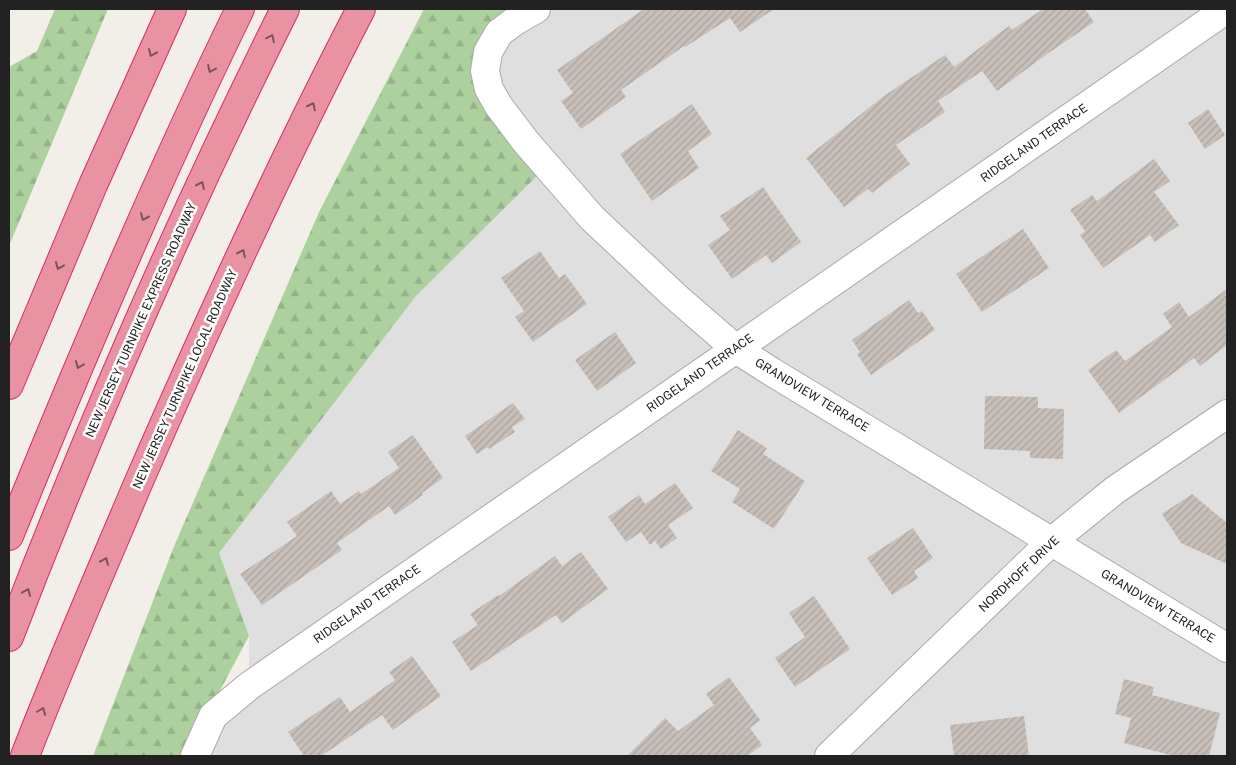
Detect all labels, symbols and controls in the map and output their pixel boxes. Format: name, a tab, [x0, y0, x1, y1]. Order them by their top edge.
one-way arrow	[265, 34, 275, 43]
one-way arrow	[147, 48, 158, 57]
one-way arrow	[207, 64, 218, 73]
street label: RIDGELAND TERRACE	[978, 101, 1090, 185]
one-way arrow	[305, 102, 316, 111]
one-way arrow	[195, 181, 205, 190]
street label: NEW JERSEY TURNPIKE EXPRESS ROADWAY	[83, 200, 200, 439]
one-way arrow	[140, 212, 151, 221]
one-way arrow	[236, 249, 246, 258]
one-way arrow	[54, 261, 65, 270]
street label: NEW JERSEY TURNPIKE LOCAL ROADWAY	[130, 266, 240, 491]
street label: RIDGELAND TERRACE	[644, 331, 756, 415]
street label: GRANDVIEW TERRACE	[752, 355, 872, 435]
one-way arrow	[75, 361, 85, 369]
street label: NORDHOFF DRIVE	[976, 533, 1062, 615]
one-way arrow	[99, 557, 110, 566]
street label: RIDGELAND TERRACE	[311, 562, 423, 646]
street label: GRANDVIEW TERRACE	[1098, 566, 1218, 646]
one-way arrow	[21, 588, 31, 596]
one-way arrow	[36, 707, 47, 716]

